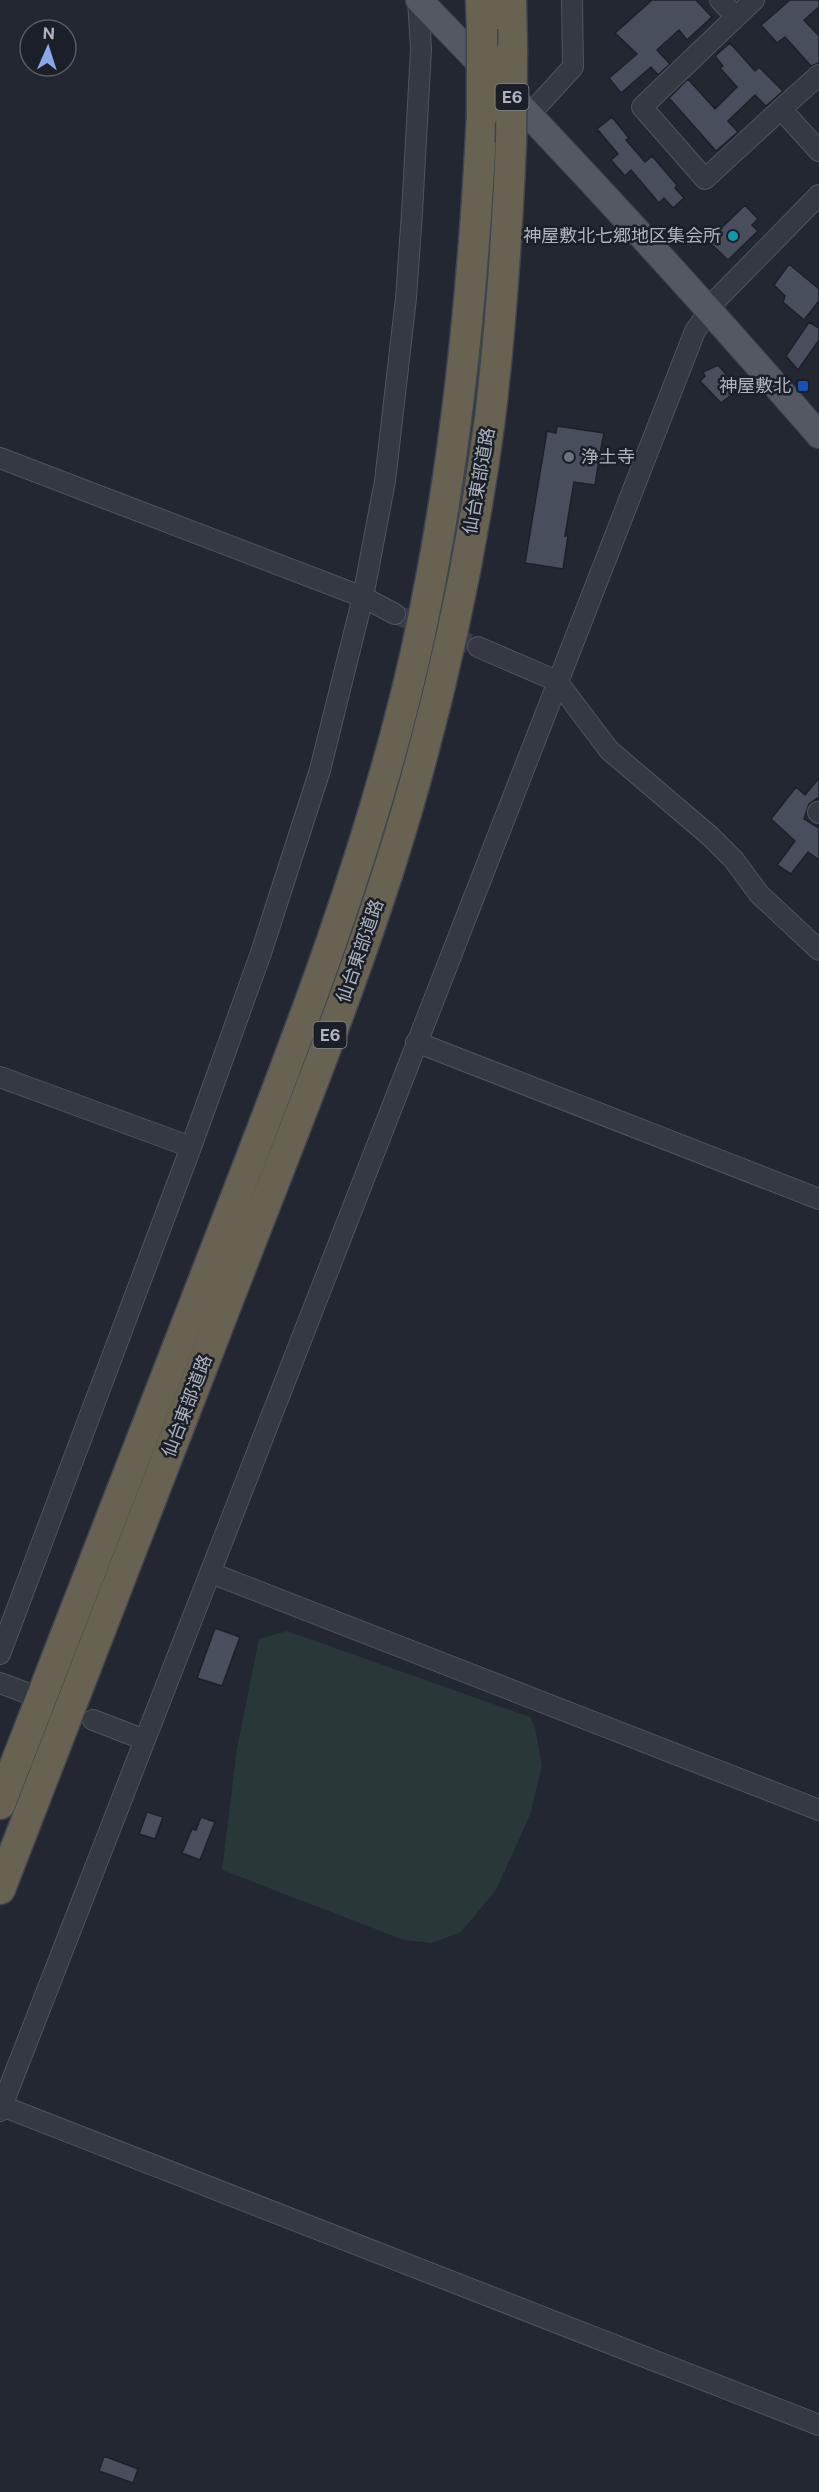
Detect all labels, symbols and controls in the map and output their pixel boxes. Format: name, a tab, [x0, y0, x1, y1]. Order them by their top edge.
north arrow	[18, 18, 78, 78]
text: N	[42, 24, 56, 43]
road number: E6	[496, 84, 528, 110]
place label: 神屋敷北七郷地区集会所	[523, 225, 721, 246]
marker: 神屋敷北七郷地区集会所	[726, 229, 740, 243]
place label: 神屋敷北	[719, 375, 791, 396]
marker: 神屋敷北	[796, 379, 810, 393]
street label: 仙台東部道路	[459, 426, 498, 536]
place label: 浄土寺	[581, 446, 635, 467]
marker: 浄土寺	[562, 450, 576, 464]
street label: 仙台東部道路	[332, 896, 387, 1005]
road number: E6	[314, 1022, 346, 1048]
street label: 仙台東部道路	[157, 1352, 216, 1460]

